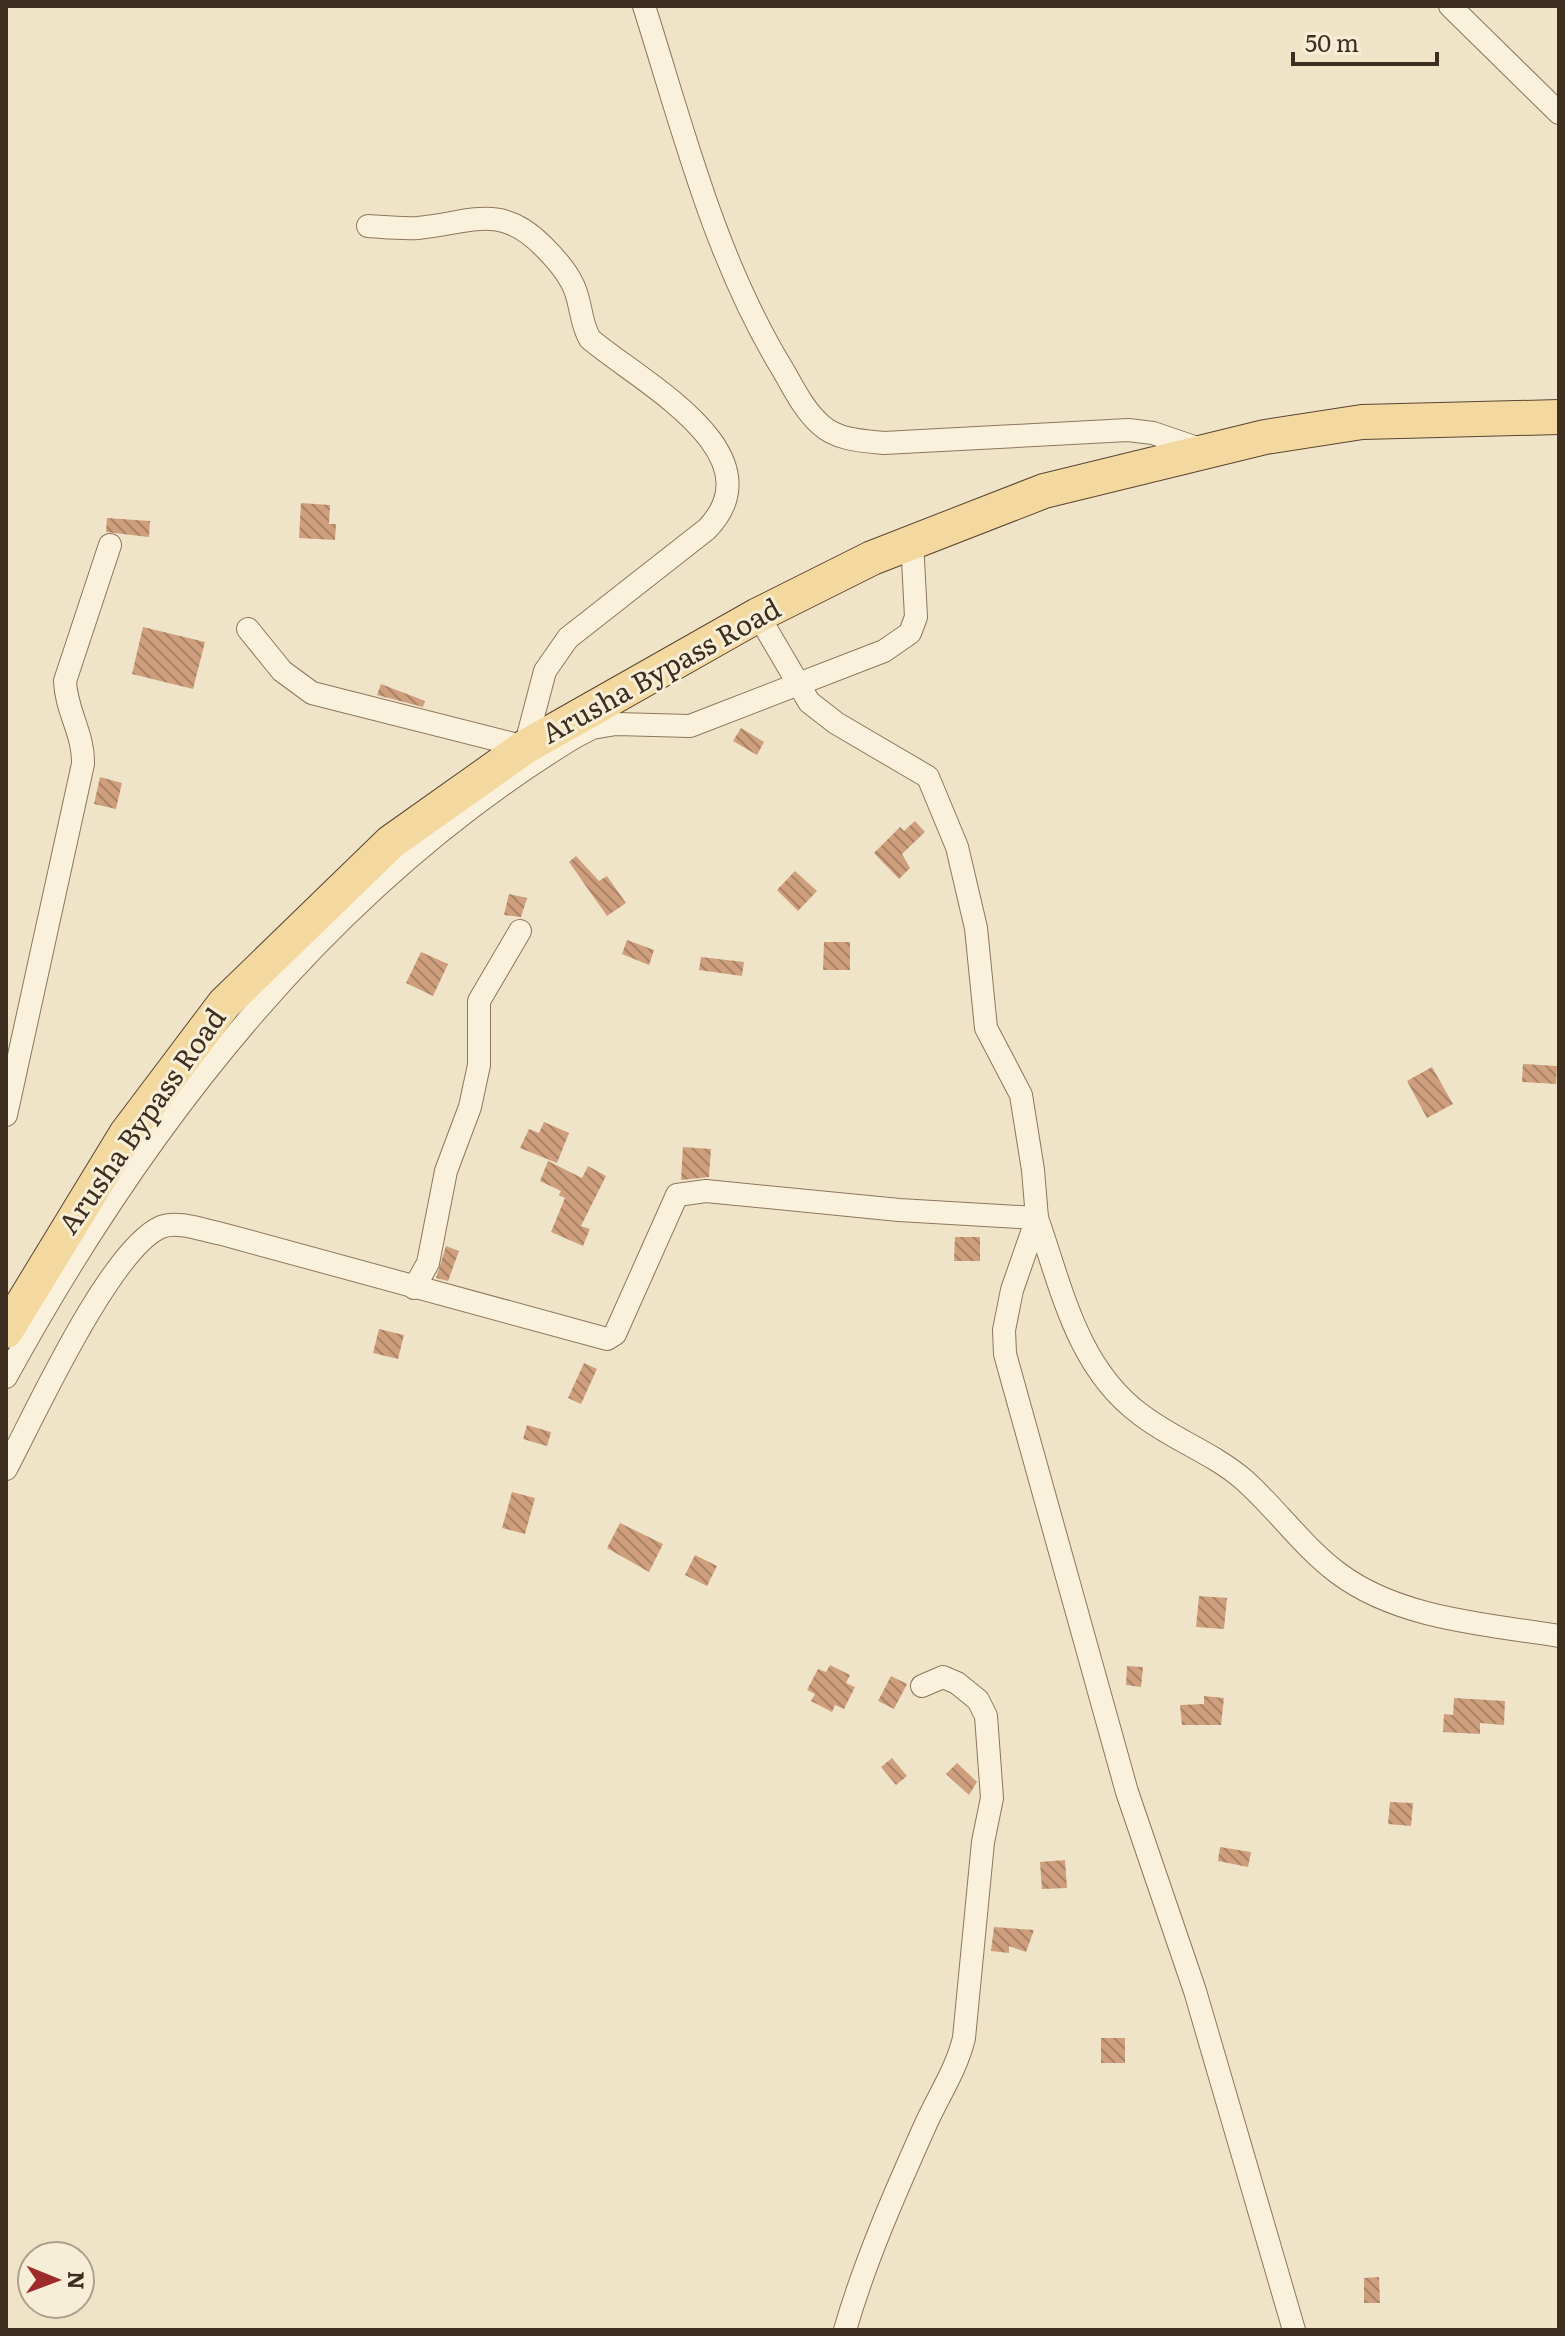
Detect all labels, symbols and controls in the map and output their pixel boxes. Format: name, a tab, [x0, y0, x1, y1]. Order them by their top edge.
scale bar	[1293, 16, 1437, 66]
text: 50 m	[1305, 24, 1359, 59]
street label: Arusha Bypass Road	[533, 586, 787, 753]
street label: Arusha Bypass Road	[46, 998, 234, 1242]
north arrow	[16, 2240, 96, 2320]
text: N	[61, 2271, 94, 2290]

